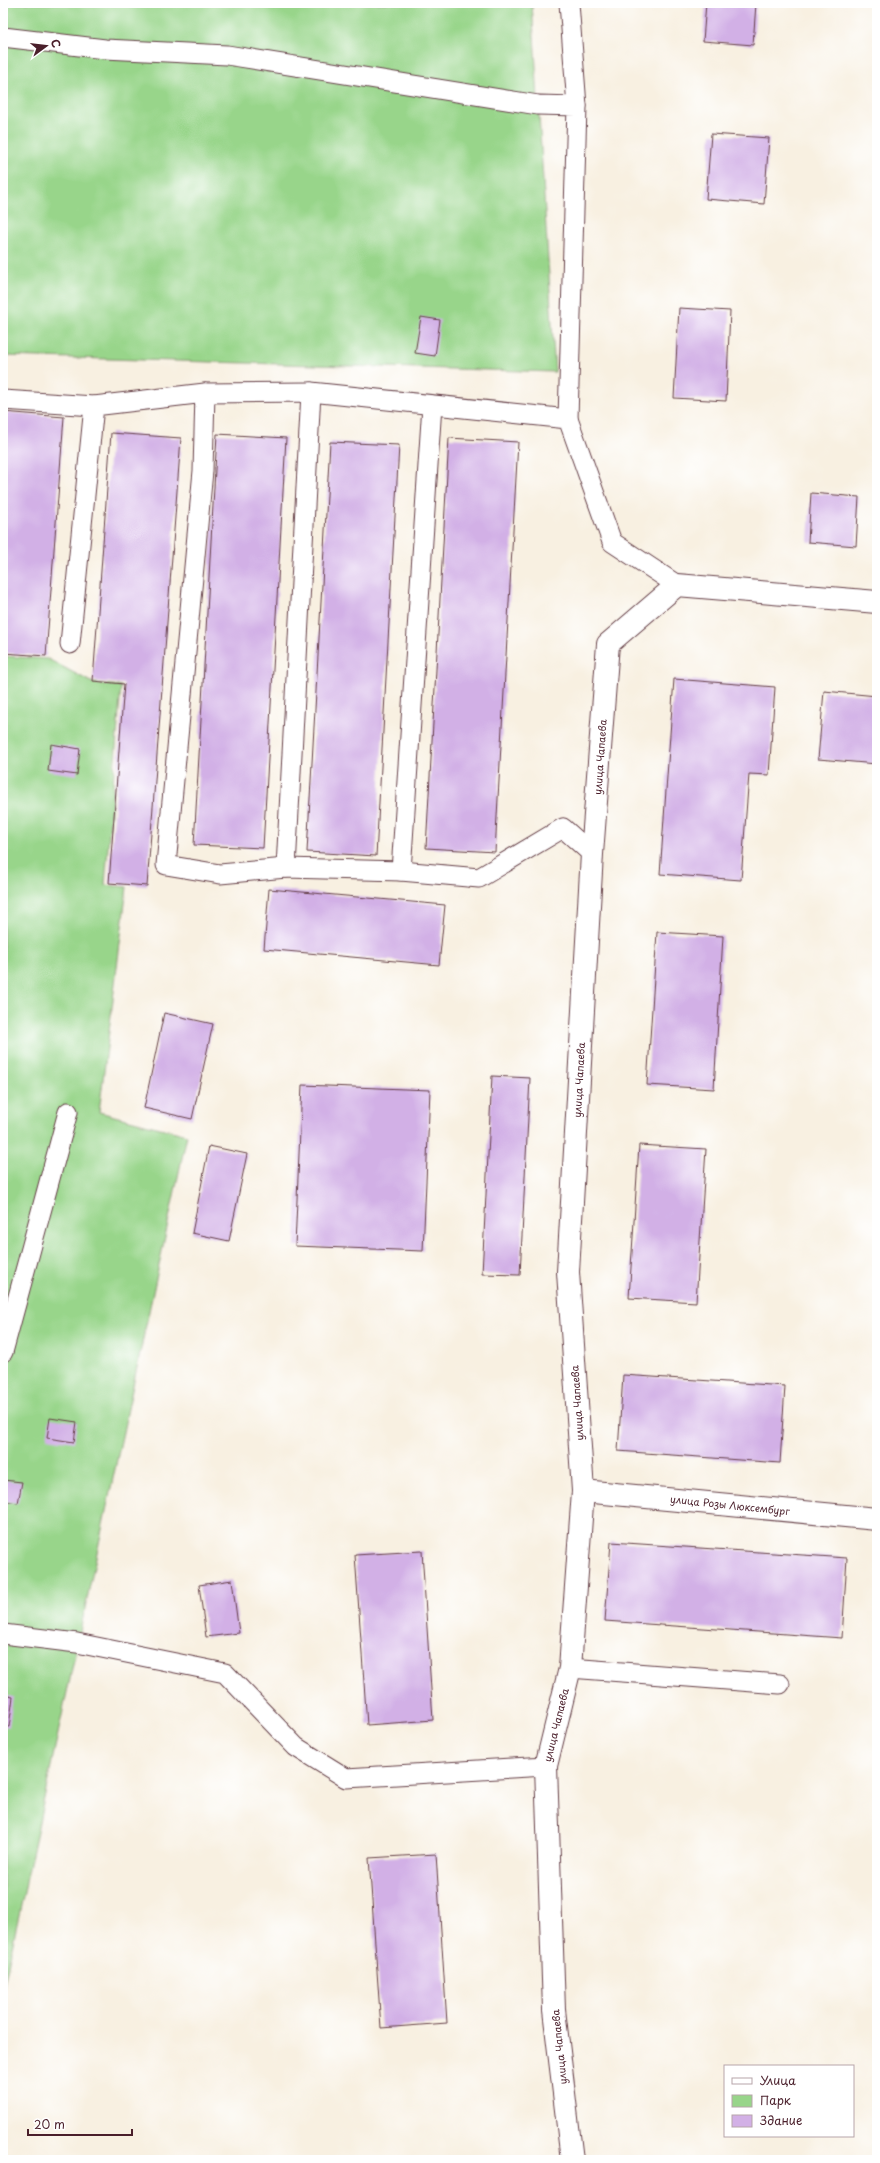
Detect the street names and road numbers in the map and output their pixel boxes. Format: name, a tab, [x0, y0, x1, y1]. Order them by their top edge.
street label: улица Чапаева	[589, 718, 610, 795]
street label: улица Чапаева	[569, 1041, 588, 1118]
street label: улица Чапаева	[566, 1364, 587, 1441]
street label: улица Розы Люксембург	[670, 1491, 791, 1518]
street label: улица Чапаева	[539, 1686, 572, 1763]
street label: улица Чапаева	[547, 2008, 570, 2085]

